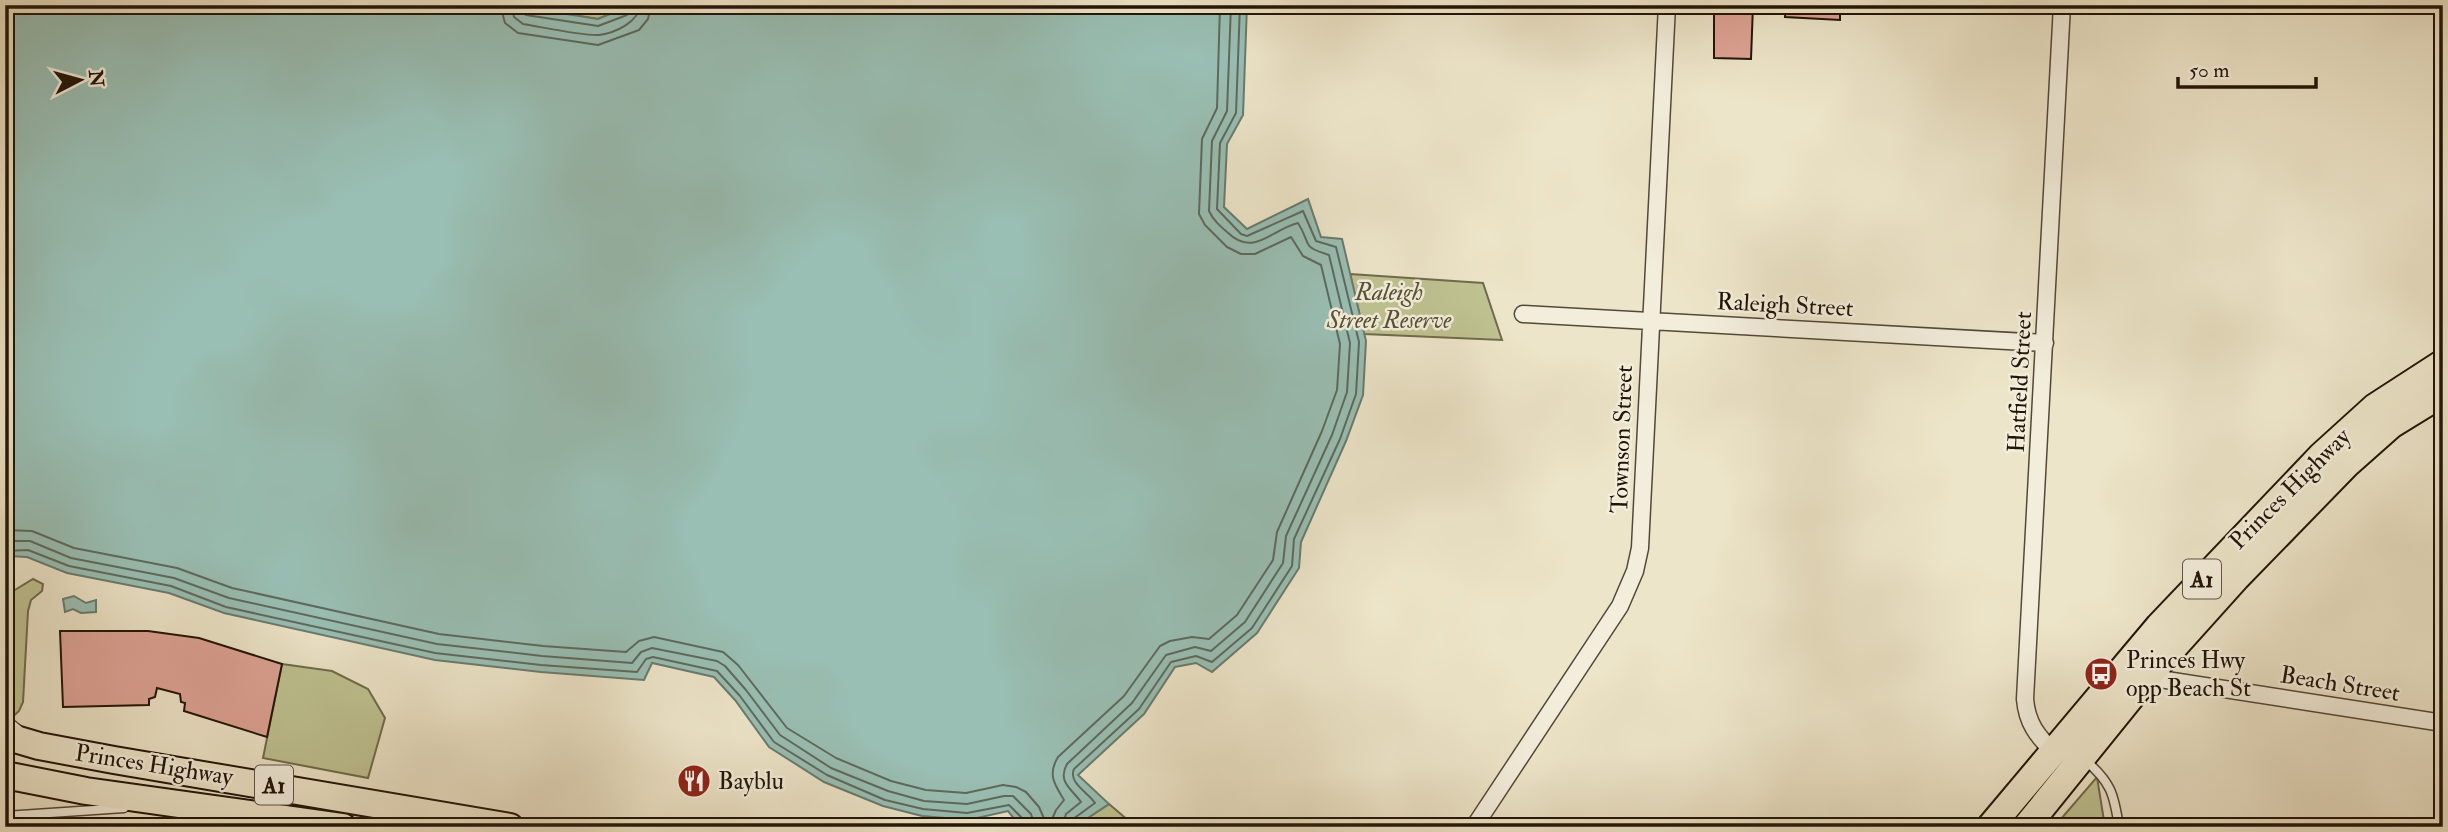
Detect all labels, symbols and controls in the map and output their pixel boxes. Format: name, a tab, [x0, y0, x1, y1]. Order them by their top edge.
north arrow	[46, 46, 116, 116]
scale bar	[2178, 46, 2317, 90]
text: 50 m	[2189, 57, 2230, 84]
text: N	[83, 68, 109, 89]
park label: Raleigh Street Reserve	[1326, 277, 1452, 336]
street label: Raleigh Street	[1716, 286, 1854, 324]
street label: Hatfield Street	[2001, 310, 2039, 453]
street label: Townson Street	[1604, 364, 1640, 514]
street label: Princes Highway	[2223, 421, 2358, 556]
road number: A1	[2183, 559, 2221, 598]
place label: Princes Hwy opp Beach St	[2126, 645, 2251, 704]
bus stop icon: Princes Hwy opp Beach St	[2082, 655, 2120, 693]
street label: Beach Street	[2278, 659, 2402, 709]
street label: Princes Highway	[73, 737, 236, 793]
restaurant icon: Bayblu	[675, 762, 713, 800]
road number: A1	[255, 765, 293, 804]
place label: Bayblu	[718, 766, 784, 797]

